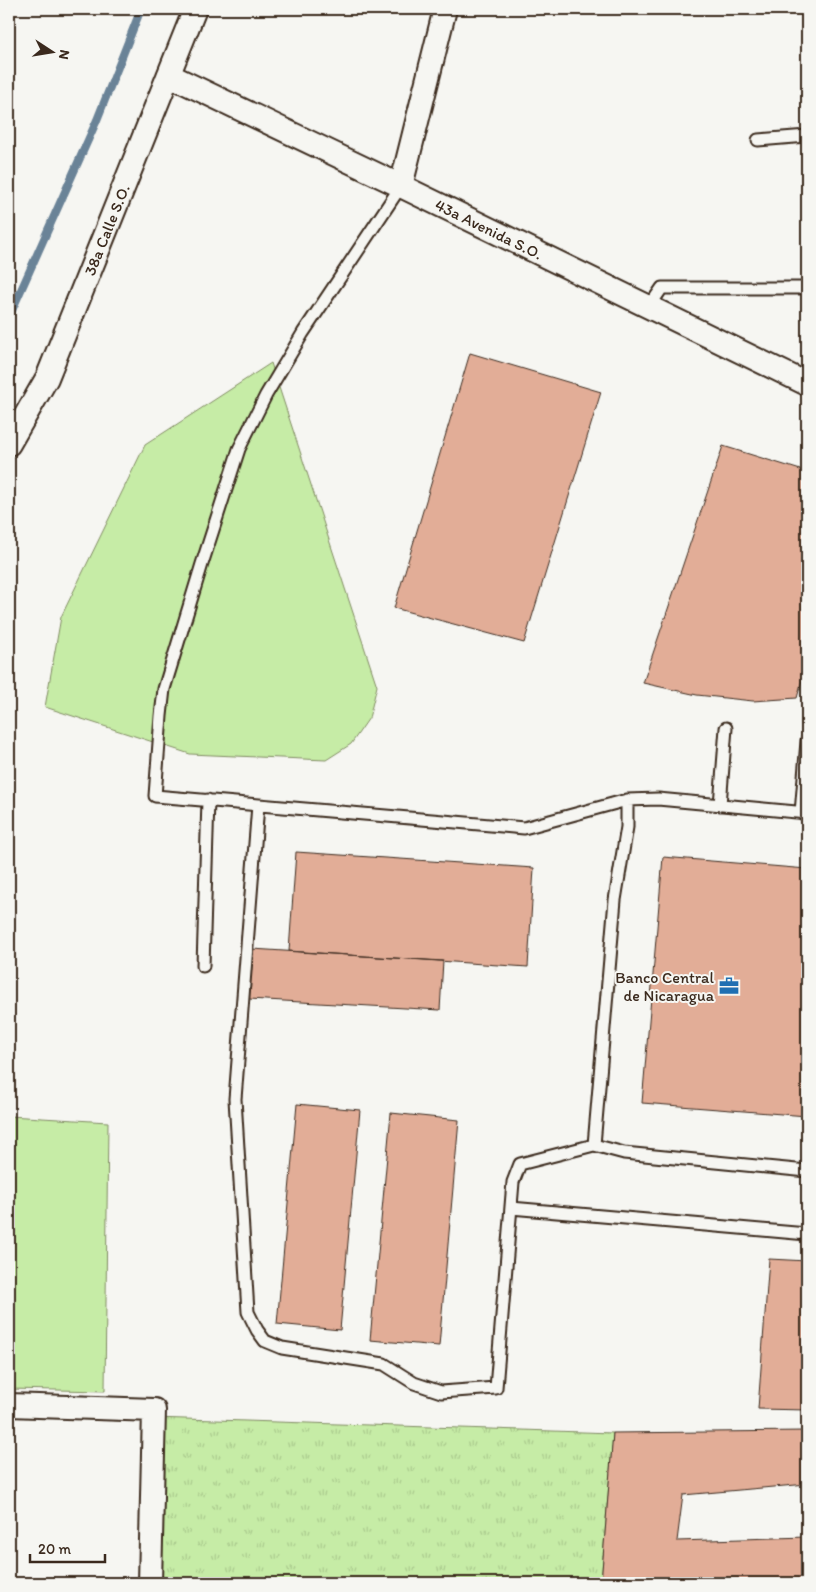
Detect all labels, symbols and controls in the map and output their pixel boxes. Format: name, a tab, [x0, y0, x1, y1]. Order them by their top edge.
north arrow	[28, 28, 78, 78]
text: N	[55, 48, 74, 61]
street label: 38a Calle S.O.	[80, 181, 133, 278]
street label: 43a Avenida S.O.	[432, 195, 546, 263]
place label: Banco Central de Nicaragua	[615, 968, 715, 1005]
office icon: Banco Central de Nicaragua	[718, 975, 740, 997]
scale bar	[30, 1532, 105, 1564]
text: 20 m	[38, 1540, 72, 1558]

